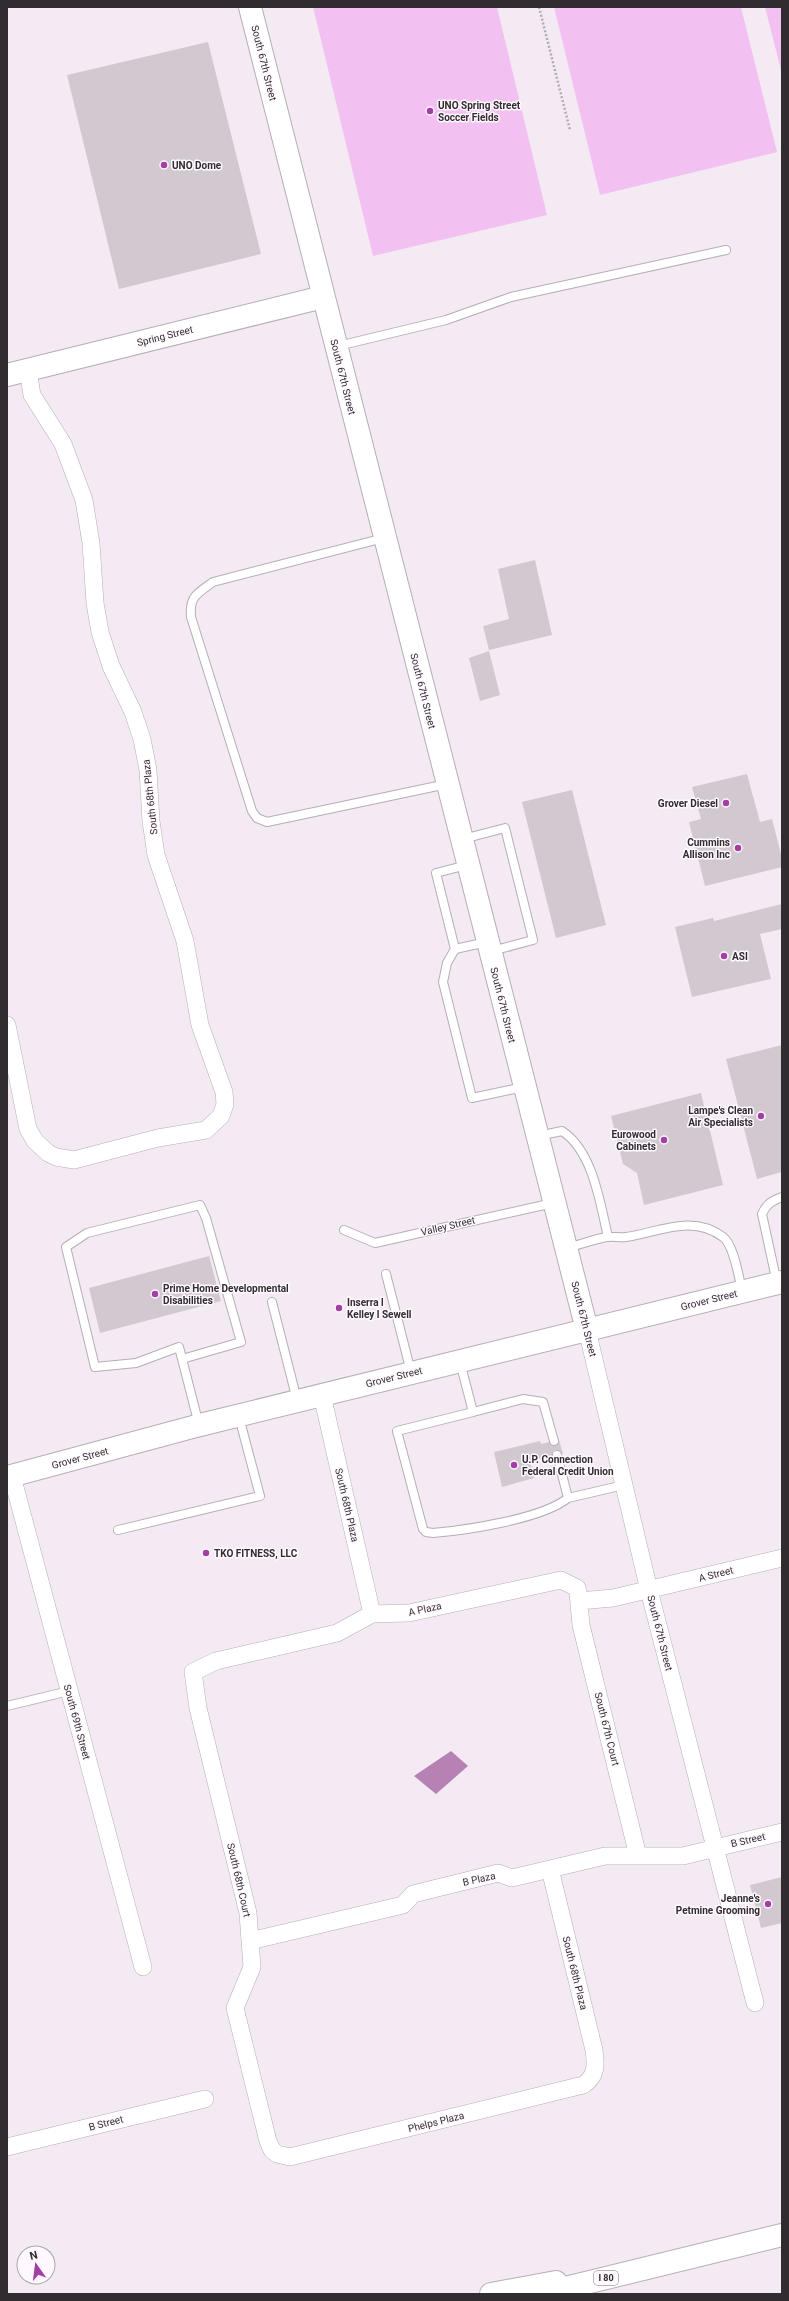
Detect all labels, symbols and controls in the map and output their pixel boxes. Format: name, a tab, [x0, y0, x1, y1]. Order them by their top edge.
street label: South 67th Street	[249, 24, 279, 102]
place label: UNO Spring Street Soccer Fields	[438, 100, 521, 123]
marker: UNO Spring Street Soccer Fields	[425, 106, 435, 116]
marker: UNO Dome	[159, 160, 169, 170]
place label: UNO Dome	[172, 160, 222, 171]
street label: Spring Street	[136, 324, 194, 348]
street label: South 67th Street	[328, 338, 358, 416]
street label: South 67th Street	[408, 652, 438, 730]
street label: South 68th Plaza	[141, 759, 159, 835]
place label: Grover Diesel	[658, 798, 718, 809]
marker: Grover Diesel	[721, 798, 731, 808]
place label: Cummins Allison Inc	[683, 837, 730, 860]
marker: Cummins Allison Inc	[733, 843, 743, 853]
marker: ASI	[719, 951, 729, 961]
place label: ASI	[732, 951, 748, 962]
street label: South 67th Street	[488, 966, 518, 1044]
place label: Lampe's Clean Air Specialists	[688, 1105, 753, 1128]
marker: Lampe's Clean Air Specialists	[756, 1111, 766, 1121]
place label: Eurowood Cabinets	[611, 1129, 656, 1152]
marker: Eurowood Cabinets	[659, 1135, 669, 1145]
street label: Valley Street	[420, 1214, 476, 1238]
street label: South 67th Street	[569, 1280, 599, 1358]
place label: Prime Home Developmental Disabilities	[163, 1283, 289, 1306]
street label: Grover Street	[679, 1288, 739, 1312]
marker: Prime Home Developmental Disabilities	[150, 1289, 160, 1299]
place label: Inserra l Kelley l Sewell	[347, 1297, 412, 1320]
marker: Inserra l Kelley l Sewell	[334, 1303, 344, 1313]
street label: Grover Street	[364, 1365, 424, 1389]
street label: Grover Street	[51, 1445, 109, 1471]
place label: U.P. Connection Federal Credit Union	[522, 1454, 614, 1477]
marker: U.P. Connection Federal Credit Union	[509, 1460, 519, 1470]
street label: South 68th Plaza	[333, 1467, 361, 1543]
marker: TKO FITNESS, LLC	[201, 1548, 211, 1558]
place label: TKO FITNESS, LLC	[214, 1548, 298, 1560]
street label: A Street	[697, 1564, 735, 1584]
street label: South 67th Street	[645, 1594, 675, 1672]
street label: A Plaza	[407, 1600, 443, 1618]
street label: South 69th Street	[62, 1683, 92, 1761]
street label: South 67th Court	[593, 1691, 621, 1767]
street label: B Street	[730, 1831, 766, 1849]
street label: South 68th Court	[225, 1842, 253, 1918]
street label: B Plaza	[462, 1870, 496, 1888]
place label: Jeanne's Petmine Grooming	[676, 1893, 760, 1916]
marker: Jeanne's Petmine Grooming	[763, 1899, 773, 1909]
street label: South 68th Plaza	[561, 1935, 589, 2011]
street label: Phelps Plaza	[407, 2110, 465, 2134]
street label: B Street	[88, 2113, 124, 2133]
north arrow	[16, 2245, 56, 2285]
text: N	[28, 2248, 39, 2263]
road number: I 80	[594, 2271, 618, 2285]

